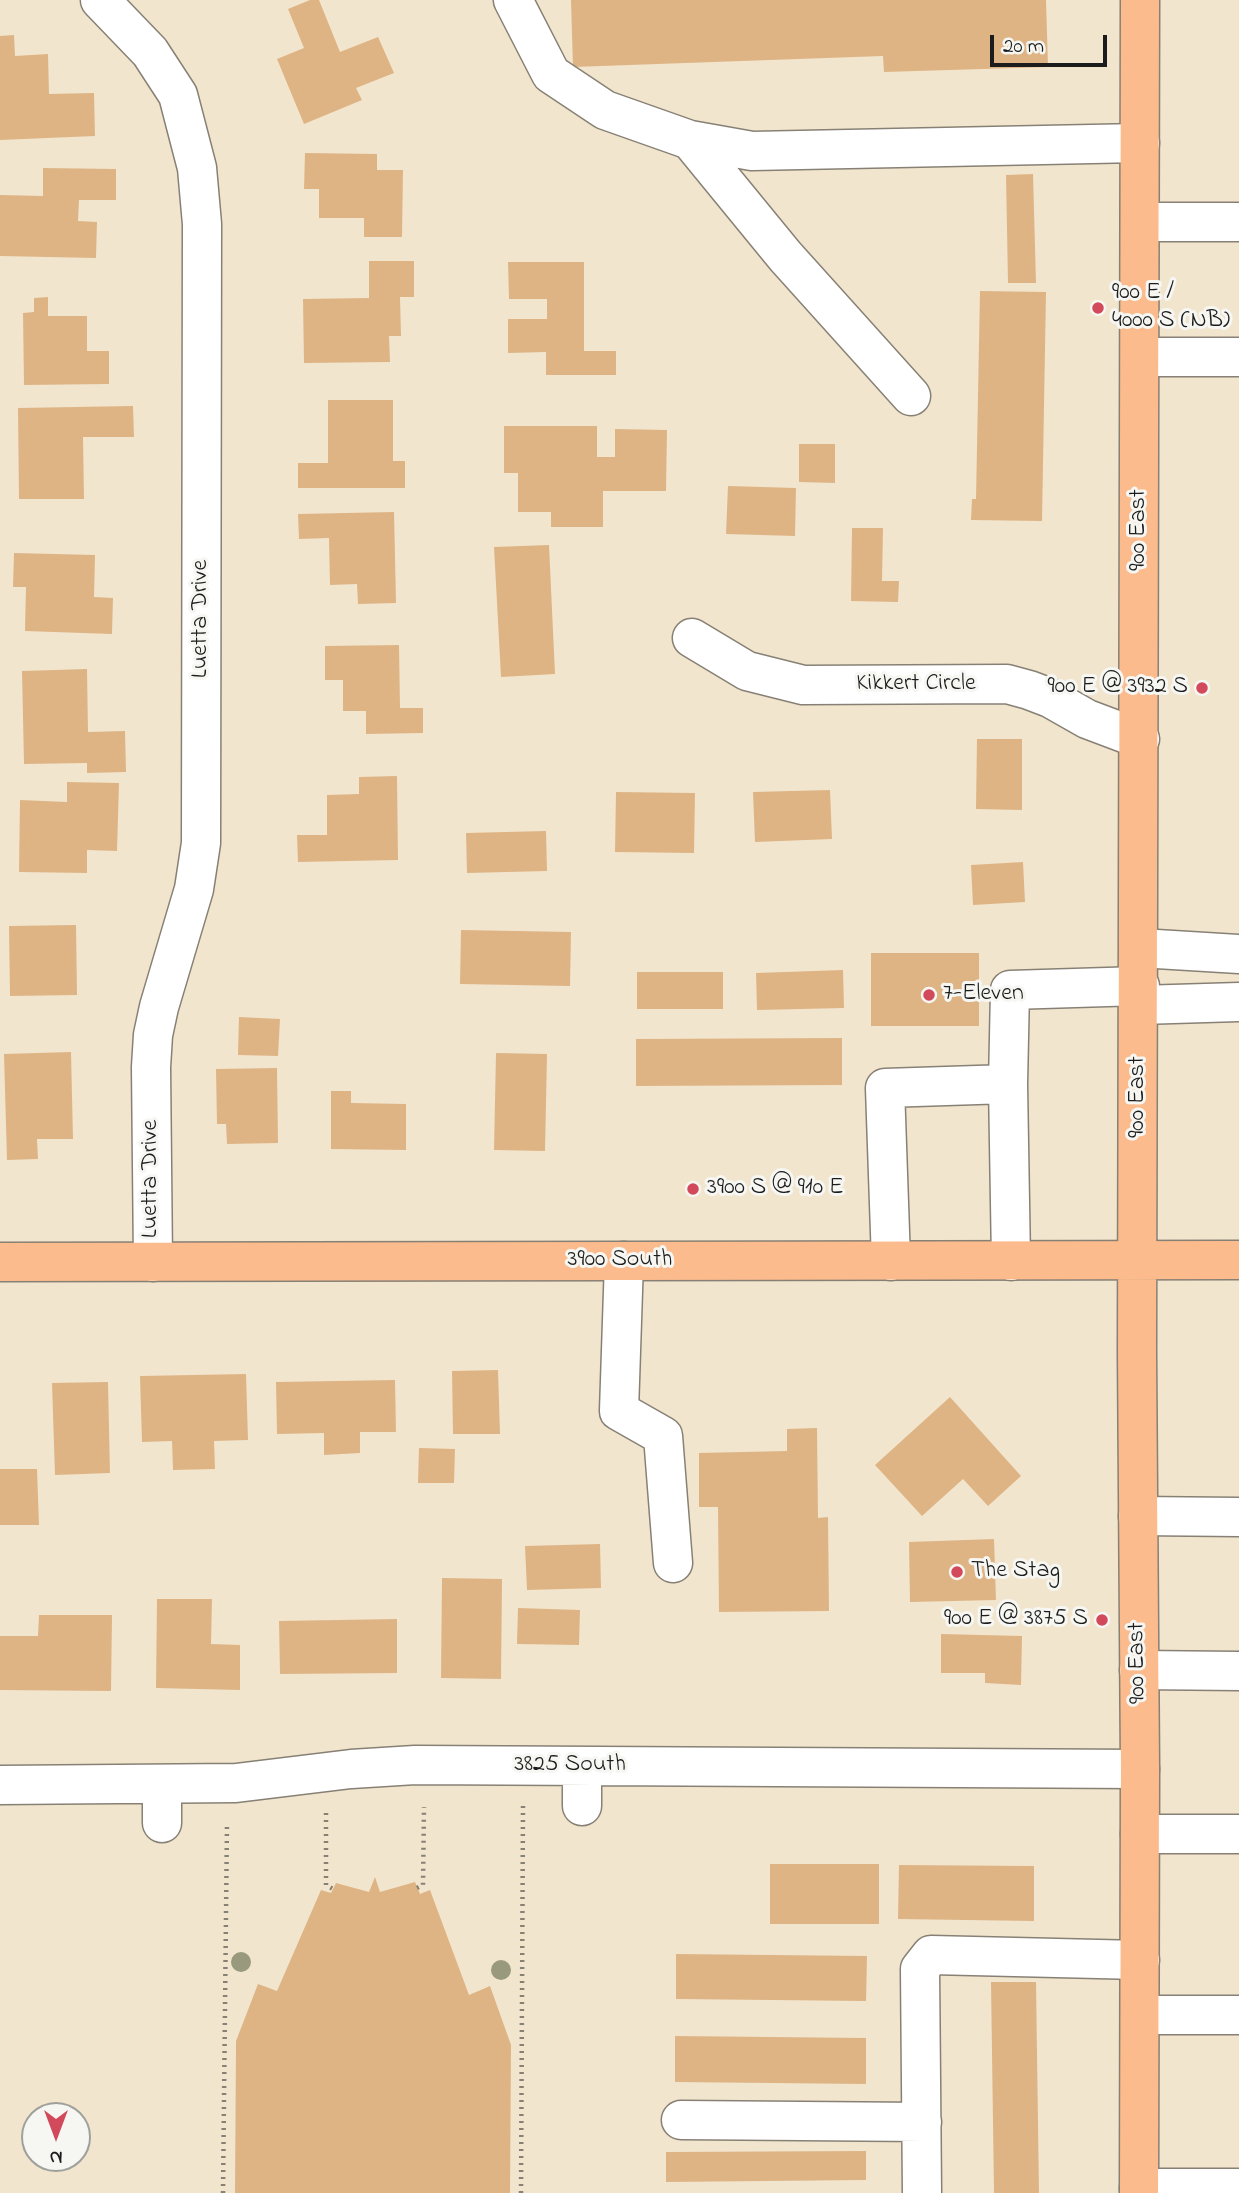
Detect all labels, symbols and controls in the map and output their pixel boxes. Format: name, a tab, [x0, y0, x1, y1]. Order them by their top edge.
scale bar	[994, 21, 1111, 65]
text: 20 m	[1003, 32, 1044, 62]
place label: 900 E / 4000 S (NB)	[1112, 280, 1230, 336]
marker: 900 E / 4000 S (NB)	[1090, 300, 1106, 316]
street label: 900 East	[1126, 489, 1154, 571]
street label: Luetta Drive	[188, 560, 216, 678]
street label: Kikkert Circle	[856, 671, 976, 699]
place label: 900 E @ 3932 S	[1048, 674, 1188, 702]
marker: 900 E @ 3932 S	[1194, 680, 1210, 696]
place label: 7-Eleven	[943, 981, 1024, 1009]
marker: 7-Eleven	[921, 987, 937, 1003]
street label: 900 East	[1125, 1056, 1153, 1138]
street label: Luetta Drive	[138, 1120, 166, 1238]
place label: 3900 S @ 910 E	[707, 1175, 844, 1203]
marker: 3900 S @ 910 E	[685, 1181, 701, 1197]
street label: 3900 South	[568, 1247, 672, 1275]
place label: The Stag	[971, 1558, 1060, 1586]
marker: The Stag	[949, 1564, 965, 1580]
place label: 900 E @ 3875 S	[944, 1606, 1088, 1634]
marker: 900 E @ 3875 S	[1094, 1612, 1110, 1628]
street label: 900 East	[1124, 1622, 1154, 1704]
street label: 3825 South	[514, 1752, 626, 1780]
north arrow	[21, 2102, 91, 2172]
text: N	[50, 2143, 62, 2170]

